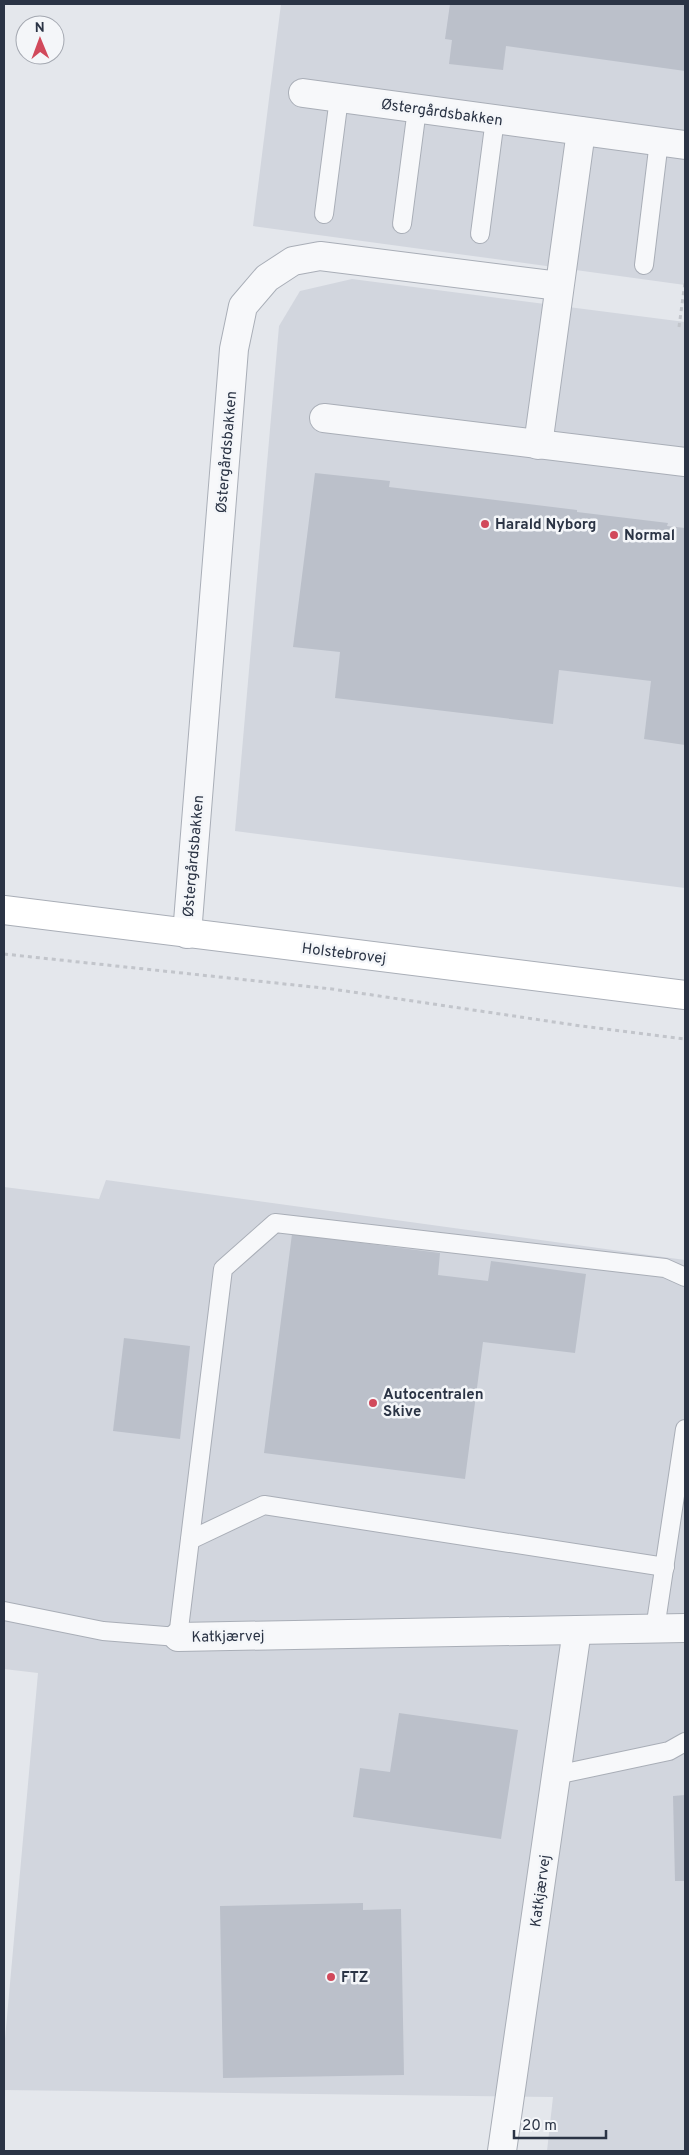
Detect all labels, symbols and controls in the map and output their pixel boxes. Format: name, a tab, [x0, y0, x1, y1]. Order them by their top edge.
north arrow	[15, 15, 65, 65]
text: N	[35, 20, 45, 37]
street label: Østergårdsbakken	[380, 96, 504, 131]
street label: Østergårdsbakken	[213, 390, 242, 514]
place label: Harald Nyborg	[495, 516, 596, 535]
marker: Harald Nyborg	[479, 518, 491, 530]
place label: Normal	[624, 527, 675, 546]
marker: Normal	[608, 529, 620, 541]
street label: Østergårdsbakken	[180, 794, 209, 918]
street label: Holstebrovej	[301, 940, 387, 969]
place label: Autocentralen Skive	[383, 1386, 484, 1422]
marker: Autocentralen Skive	[367, 1397, 379, 1409]
street label: Katkjærvej	[191, 1627, 265, 1648]
street label: Katkjærvej	[527, 1854, 556, 1929]
place label: FTZ	[341, 1969, 368, 1988]
marker: FTZ	[325, 1971, 337, 1983]
scale bar	[514, 2108, 606, 2140]
text: 20 m	[522, 2117, 557, 2136]

